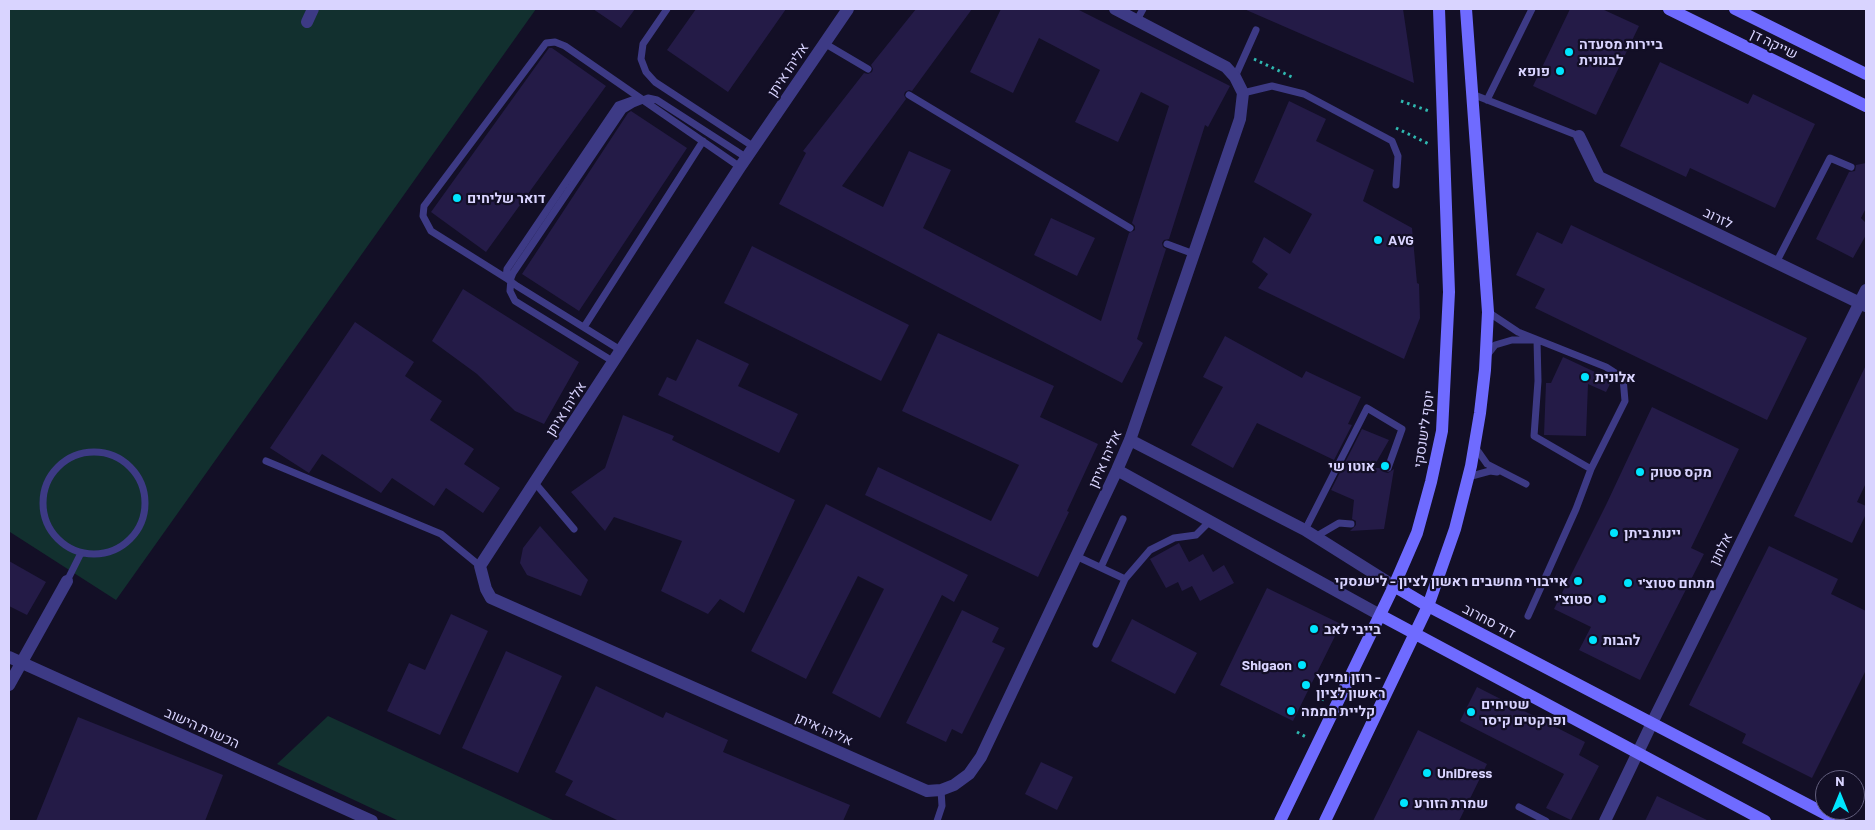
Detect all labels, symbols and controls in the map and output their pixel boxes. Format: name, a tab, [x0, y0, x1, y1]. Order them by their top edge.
street label: שייקה דן	[1748, 25, 1800, 63]
place label: ביירות מסעדה לבנונית	[1579, 36, 1663, 68]
street label: אליהו איתן	[764, 40, 812, 100]
marker: ביירות מסעדה לבנונית	[1563, 46, 1575, 58]
place label: פופא	[1518, 63, 1550, 79]
marker: פופא	[1554, 65, 1566, 77]
place label: דואר שליחים	[467, 190, 546, 206]
marker: דואר שליחים	[451, 192, 463, 204]
street label: לזרוב	[1701, 204, 1735, 232]
place label: AVG	[1388, 232, 1414, 248]
marker: AVG	[1372, 234, 1384, 246]
place label: אלונית	[1595, 369, 1636, 385]
marker: אלונית	[1579, 371, 1591, 383]
street label: אליהו איתן	[542, 379, 590, 439]
street label: יוסף לישנסקי	[1410, 389, 1438, 469]
street label: אליהו איתן	[1085, 427, 1125, 491]
place label: אוטו שי	[1328, 458, 1375, 474]
marker: אוטו שי	[1379, 460, 1391, 472]
place label: מקס סטוק	[1650, 464, 1712, 480]
marker: מקס סטוק	[1634, 466, 1646, 478]
place label: יינות ביתן	[1624, 525, 1681, 541]
marker: יינות ביתן	[1608, 527, 1620, 539]
street label: אלחנן	[1706, 530, 1736, 568]
place label: אייבורי מחשבים ראשון לציון - לישנסקי	[1335, 573, 1568, 589]
marker: אייבורי מחשבים ראשון לציון - לישנסקי	[1572, 575, 1584, 587]
place label: מתחם סטוצ'י	[1638, 575, 1715, 591]
marker: מתחם סטוצ'י	[1622, 577, 1634, 589]
place label: סטוצ'י	[1554, 591, 1592, 607]
marker: סטוצ'י	[1596, 593, 1608, 605]
street label: דוד סחרוב	[1460, 600, 1518, 642]
place label: בייבי לאב	[1324, 621, 1381, 637]
marker: בייבי לאב	[1308, 623, 1320, 635]
place label: להבות	[1603, 632, 1640, 648]
marker: להבות	[1587, 634, 1599, 646]
place label: Shigaon	[1242, 657, 1292, 673]
marker: Shigaon	[1296, 659, 1308, 671]
place label: רוזן ומינץ - ראשון לציון	[1316, 669, 1385, 702]
marker: רוזן ומינץ - ראשון לציון	[1300, 679, 1312, 691]
place label: שטיחים ופרקטים קיסר	[1481, 696, 1566, 729]
place label: קליית חממה	[1301, 703, 1375, 719]
street label: הכשרת הישוב	[162, 704, 242, 752]
marker: קליית חממה	[1285, 705, 1297, 717]
marker: שטיחים ופרקטים קיסר	[1465, 706, 1477, 718]
street label: אליהו איתן	[792, 709, 856, 749]
place label: UniDress	[1437, 765, 1492, 781]
marker: UniDress	[1421, 767, 1433, 779]
north arrow	[1815, 770, 1865, 820]
text: N	[1835, 772, 1845, 789]
place label: שמרת הזורע	[1414, 795, 1488, 811]
marker: שמרת הזורע	[1398, 797, 1410, 809]

